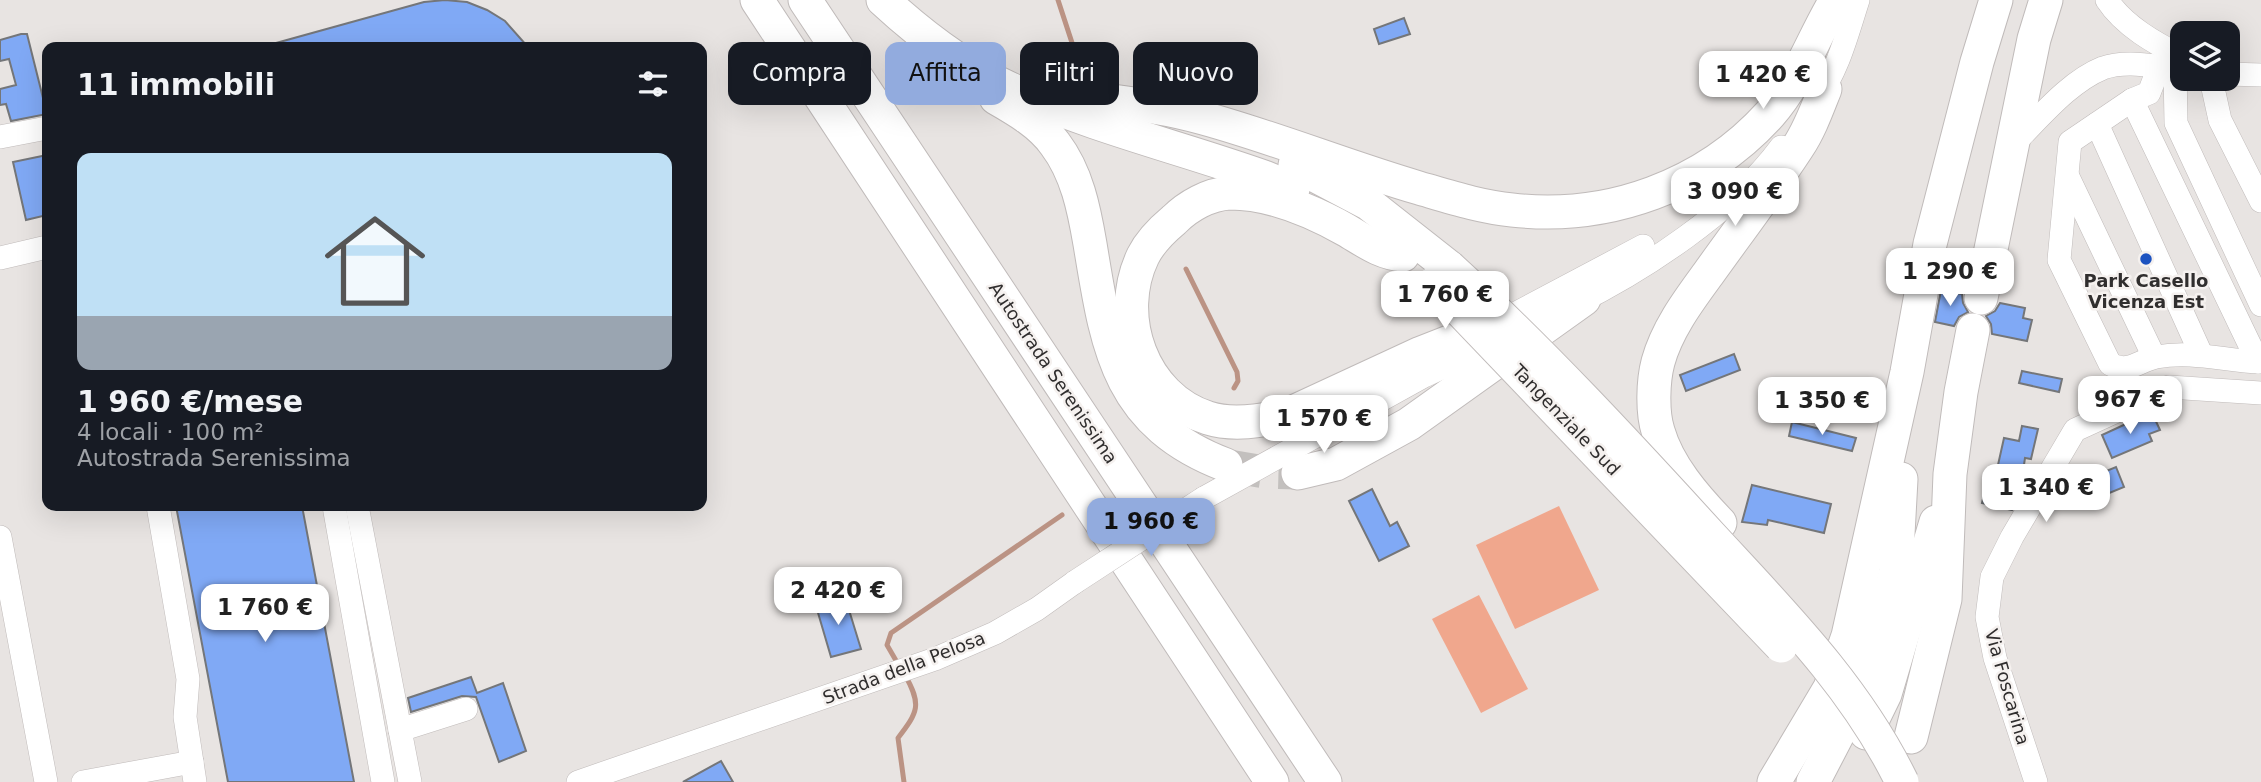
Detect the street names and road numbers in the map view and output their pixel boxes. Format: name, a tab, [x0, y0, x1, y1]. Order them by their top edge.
street label: Autostrada Serenissima	[985, 278, 1122, 467]
street label: Tangenziale Sud	[1507, 359, 1625, 479]
street label: Strada della Pelosa	[820, 627, 988, 708]
street label: Via Foscarina	[1981, 627, 2034, 747]

